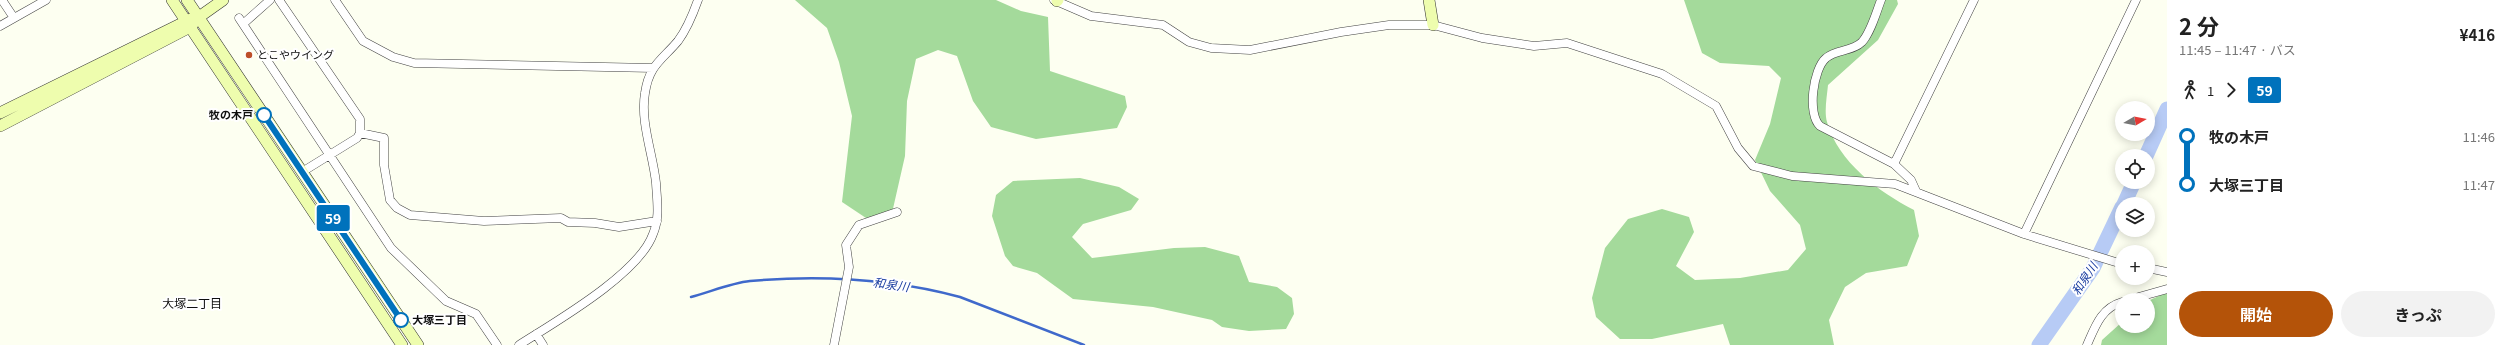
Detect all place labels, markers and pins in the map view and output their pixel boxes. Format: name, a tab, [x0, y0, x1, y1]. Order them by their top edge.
place label: とこやウイング	[257, 46, 334, 62]
marker: とこやウイング	[244, 50, 254, 60]
place label: 牧の木戸	[208, 106, 253, 122]
marker: 牧の木戸	[256, 107, 272, 123]
place label: 大塚三丁目	[412, 311, 467, 327]
marker: 大塚三丁目	[393, 312, 409, 328]

